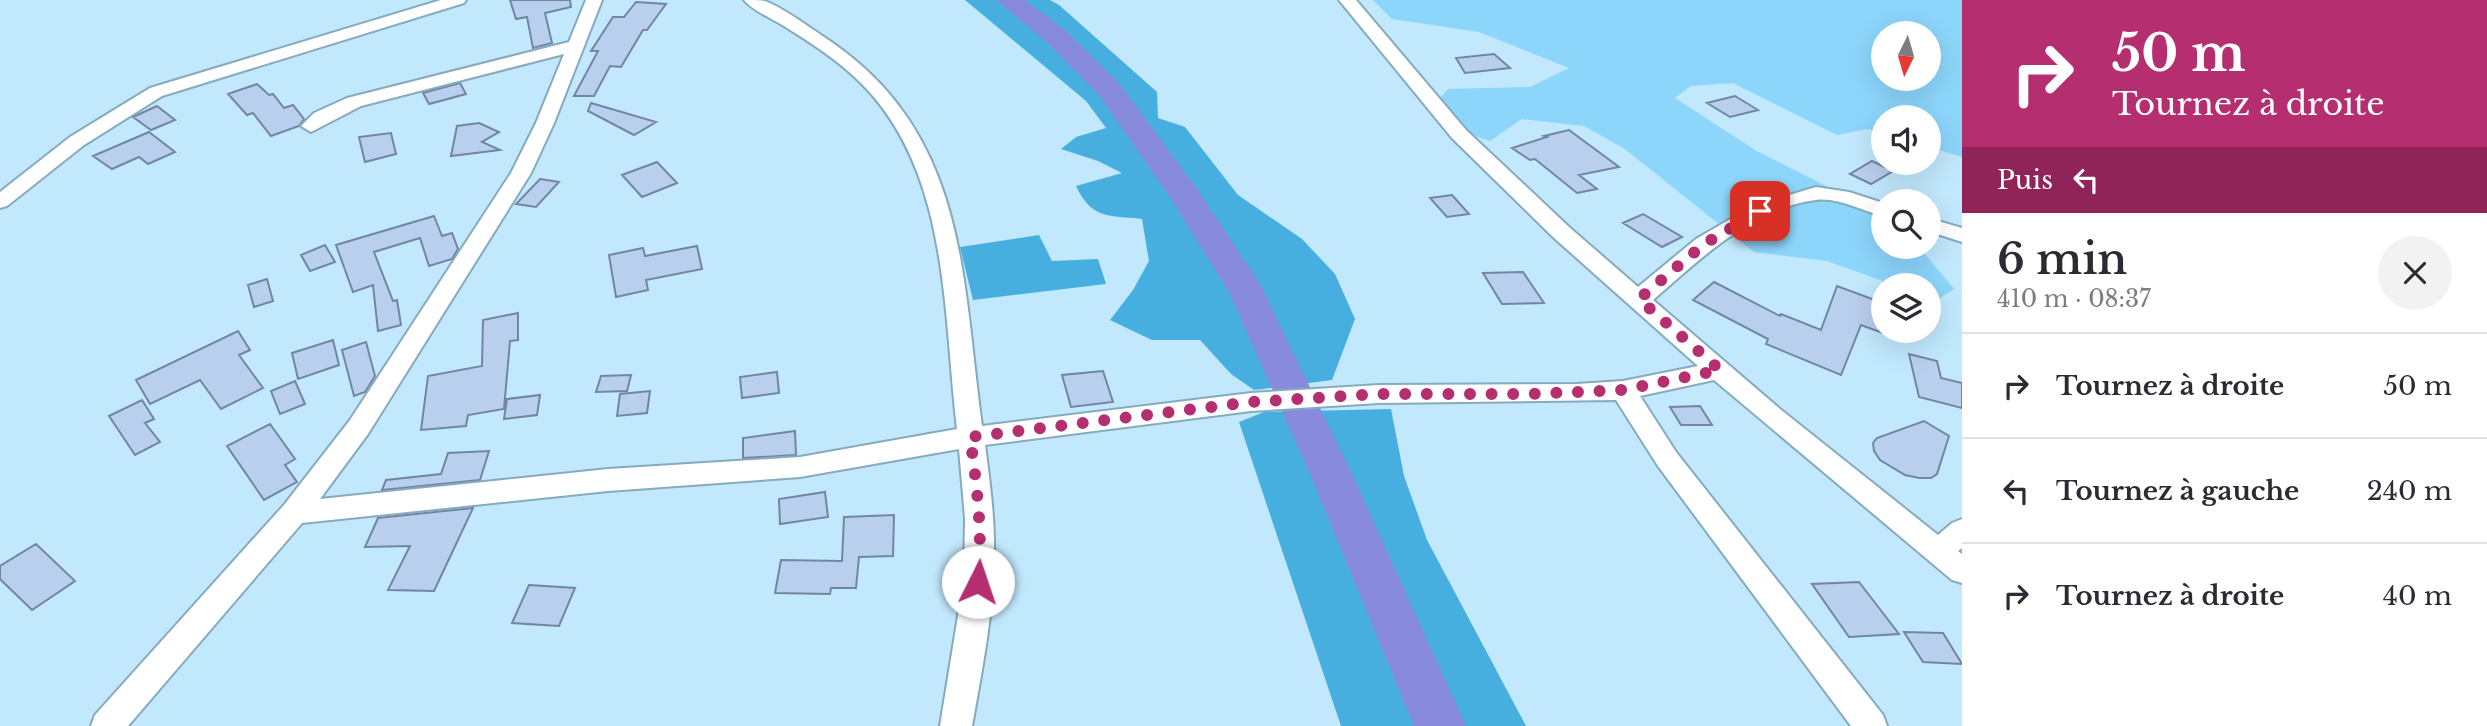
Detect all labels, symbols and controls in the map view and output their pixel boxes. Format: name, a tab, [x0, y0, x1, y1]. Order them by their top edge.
north arrow	[1871, 21, 1941, 91]
map controls	[1871, 21, 1941, 343]
text: 50 m	[2112, 23, 2245, 84]
icon: right	[1997, 28, 2088, 119]
text: Tournez à droite	[2112, 84, 2385, 124]
button: sound	[1871, 105, 1941, 175]
icon: left	[2067, 161, 2105, 199]
text: Puis	[1997, 164, 2053, 196]
pin	[1730, 181, 1790, 241]
button: search	[1871, 189, 1941, 259]
icon: arrive	[1741, 192, 1779, 230]
text: 6 min	[1997, 233, 2127, 285]
button: close	[2378, 236, 2452, 310]
button: layers	[1871, 273, 1941, 343]
text: 410 m · 08:37	[1997, 285, 2151, 313]
icon: right	[1997, 367, 2035, 405]
text: Tournez à droite	[2056, 370, 2284, 402]
text: 50 m	[2383, 370, 2452, 402]
icon: left	[1997, 472, 2035, 510]
text: Tournez à gauche	[2056, 475, 2299, 507]
text: 240 m	[2367, 475, 2452, 507]
position arrow	[941, 545, 1015, 619]
icon: right	[1997, 577, 2035, 615]
text: Tournez à droite	[2056, 580, 2284, 612]
text: 40 m	[2383, 580, 2452, 612]

